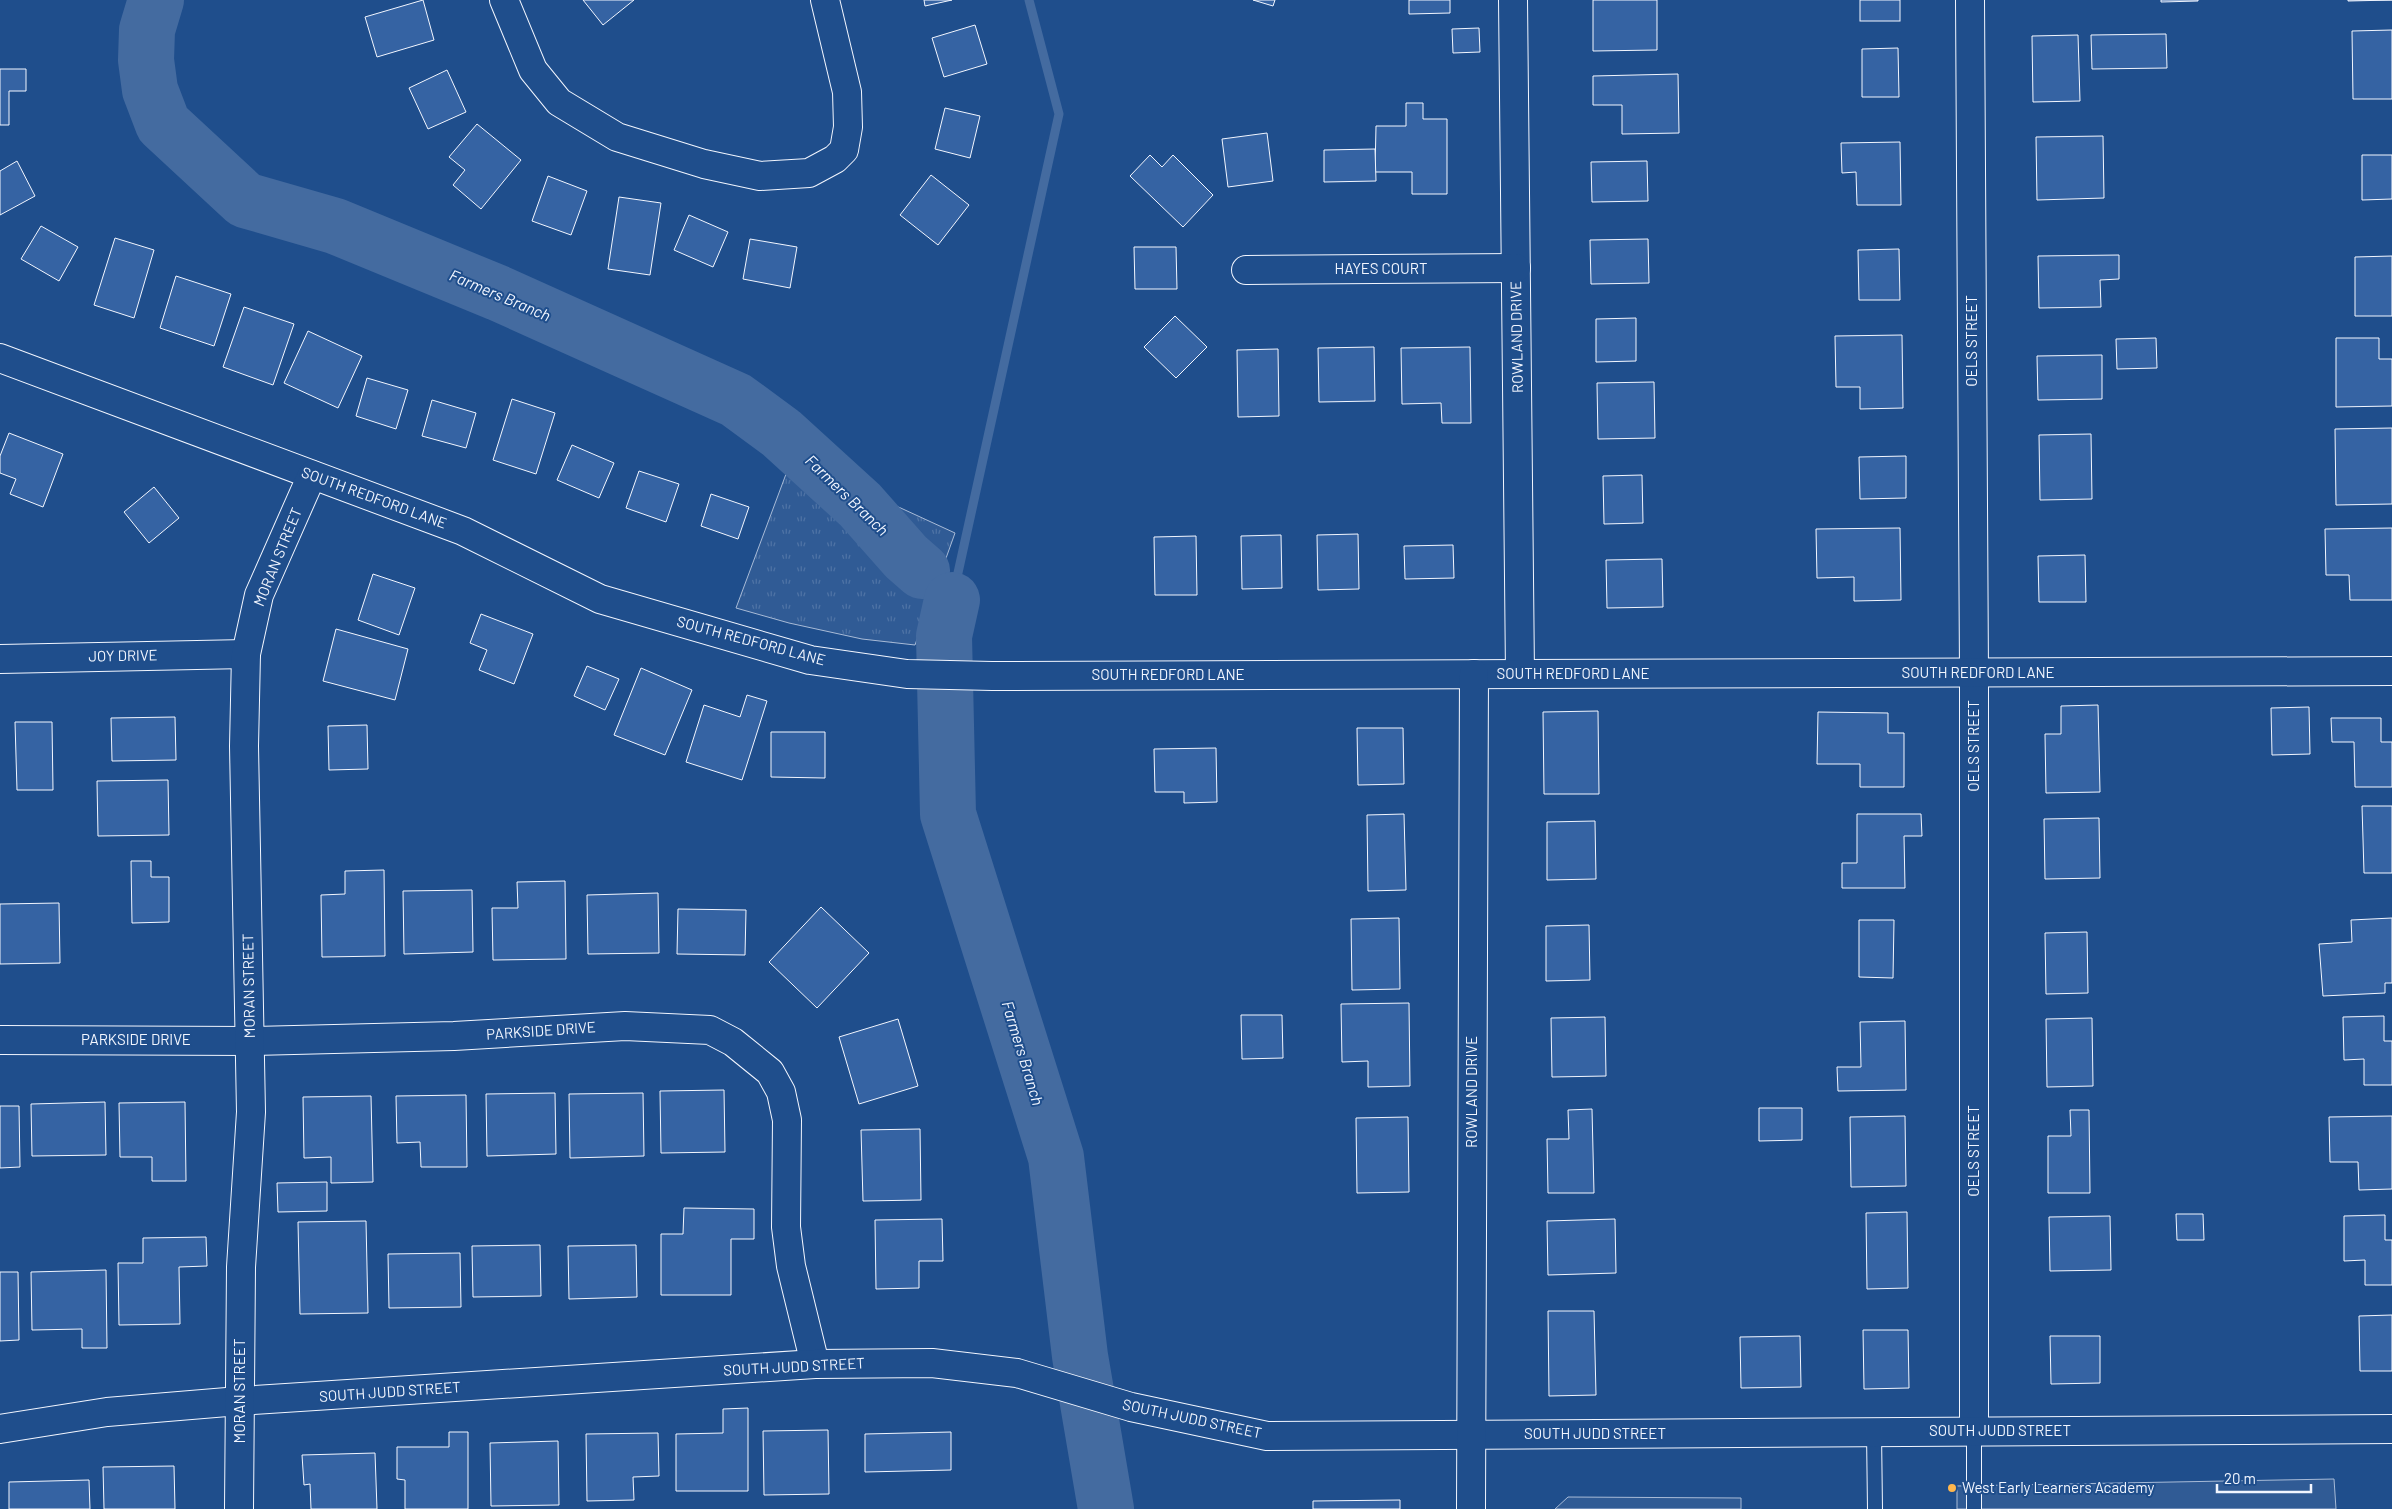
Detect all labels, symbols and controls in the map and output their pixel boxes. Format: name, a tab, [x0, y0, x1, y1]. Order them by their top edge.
street label: HAYES COURT	[1335, 259, 1427, 277]
water label: Farmers Branch	[447, 265, 554, 324]
street label: ROWLAND DRIVE	[1506, 281, 1526, 393]
street label: OELS STREET	[1962, 295, 1980, 387]
water label: Farmers Branch	[802, 450, 893, 539]
street label: SOUTH REDFORD LANE	[299, 462, 449, 532]
street label: MORAN STREET	[249, 505, 305, 609]
street label: SOUTH REDFORD LANE	[675, 612, 828, 669]
street label: JOY DRIVE	[88, 645, 158, 665]
street label: SOUTH REDFORD LANE	[1901, 663, 2055, 681]
street label: SOUTH REDFORD LANE	[1496, 664, 1650, 682]
street label: SOUTH REDFORD LANE	[1091, 665, 1245, 683]
street label: OELS STREET	[1964, 700, 1982, 792]
street label: MORAN STREET	[238, 933, 258, 1039]
water label: Farmers Branch	[999, 998, 1048, 1107]
street label: PARKSIDE DRIVE	[485, 1017, 596, 1043]
street label: PARKSIDE DRIVE	[81, 1030, 191, 1048]
street label: ROWLAND DRIVE	[1462, 1036, 1480, 1148]
street label: OELS STREET	[1964, 1105, 1982, 1197]
street label: MORAN STREET	[230, 1339, 248, 1443]
street label: SOUTH JUDD STREET	[723, 1353, 865, 1379]
street label: SOUTH JUDD STREET	[319, 1377, 461, 1405]
street label: SOUTH JUDD STREET	[1121, 1394, 1263, 1442]
street label: SOUTH JUDD STREET	[1929, 1421, 2071, 1439]
street label: SOUTH JUDD STREET	[1524, 1424, 1666, 1442]
scale bar	[2217, 1462, 2311, 1494]
text: 20 m	[2224, 1469, 2256, 1487]
place label: West Early Learners Academy	[1962, 1478, 2155, 1496]
marker: West Early Learners Academy	[1946, 1482, 1958, 1494]

